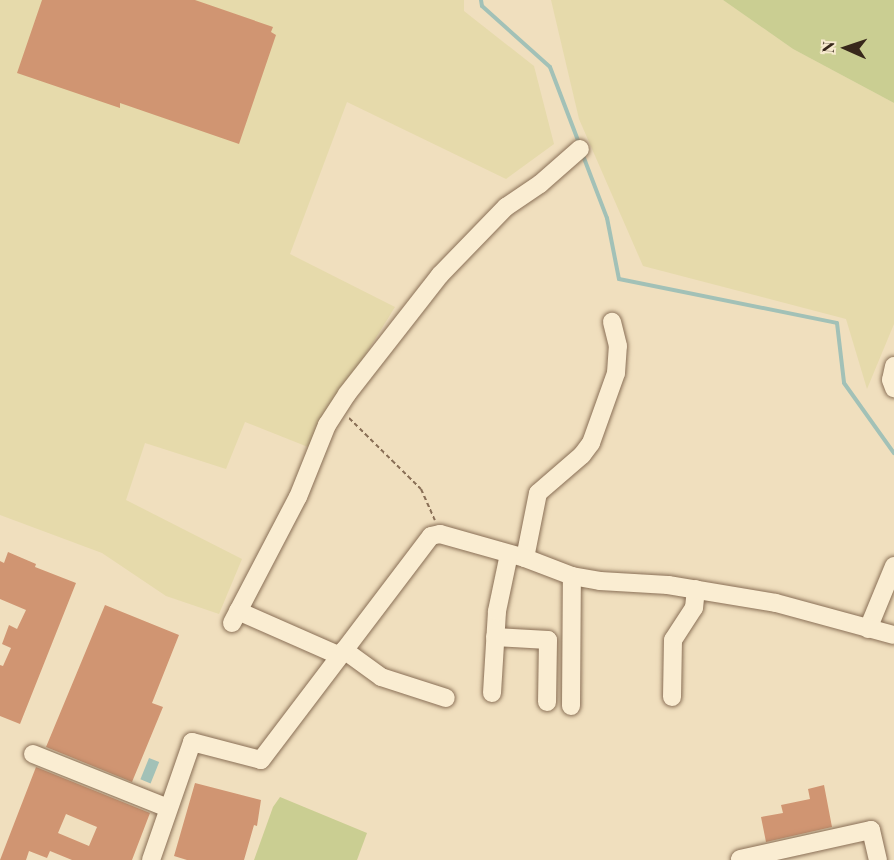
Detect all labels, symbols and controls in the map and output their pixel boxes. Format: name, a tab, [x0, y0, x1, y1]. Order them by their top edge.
north arrow	[816, 18, 876, 78]
text: N	[817, 41, 838, 53]

